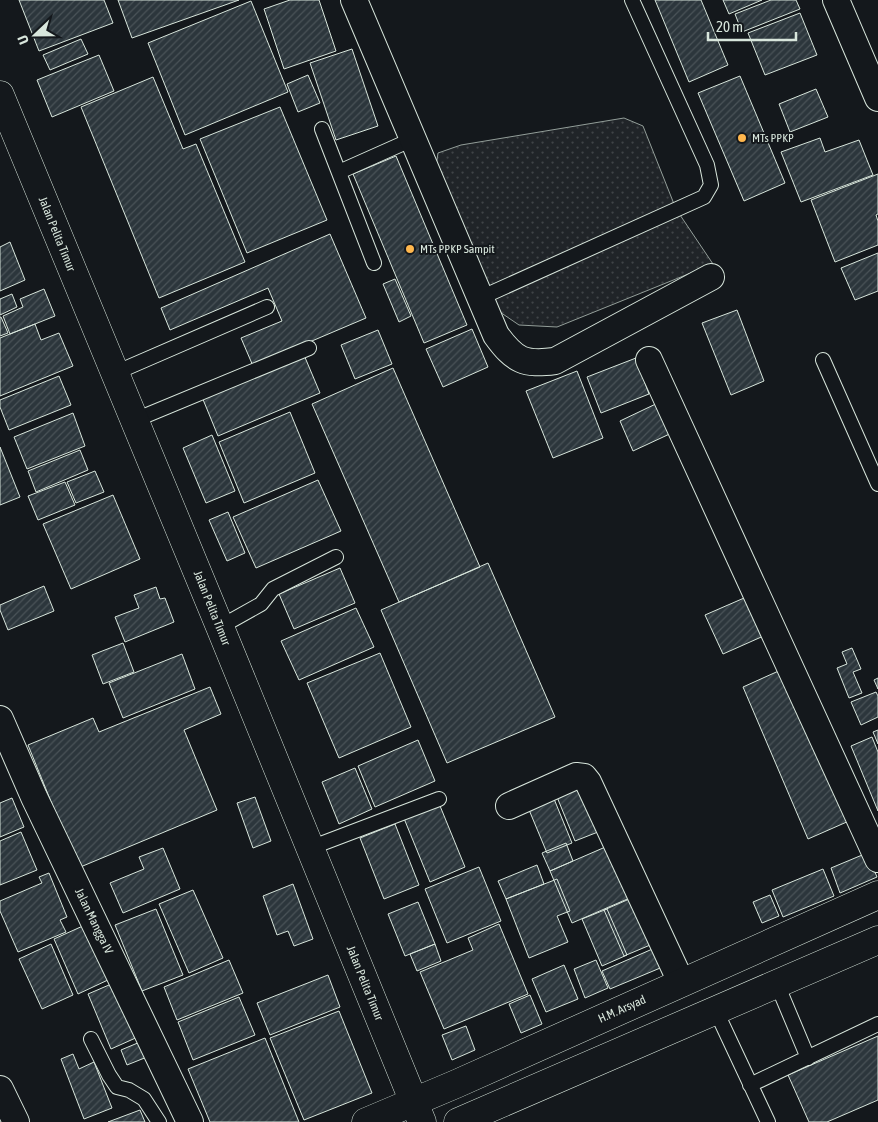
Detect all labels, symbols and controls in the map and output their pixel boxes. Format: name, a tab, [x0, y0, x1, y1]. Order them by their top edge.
north arrow	[10, 10, 60, 60]
scale bar	[708, 10, 796, 42]
text: 20 m	[716, 18, 743, 35]
text: U	[14, 33, 32, 47]
place label: MTs PPKP	[752, 131, 794, 145]
marker: MTs PPKP	[736, 132, 748, 144]
street label: Jalan Pelita Timur	[36, 195, 79, 274]
place label: MTs PPKP Sampit	[420, 242, 495, 256]
marker: MTs PPKP Sampit	[404, 243, 416, 255]
street label: Jalan Pelita Timur	[191, 569, 234, 648]
street label: Jalan Mangga IV	[72, 886, 116, 956]
street label: Jalan Pelita Timur	[344, 944, 387, 1023]
street label: H.M. Arsyad	[596, 992, 648, 1026]

